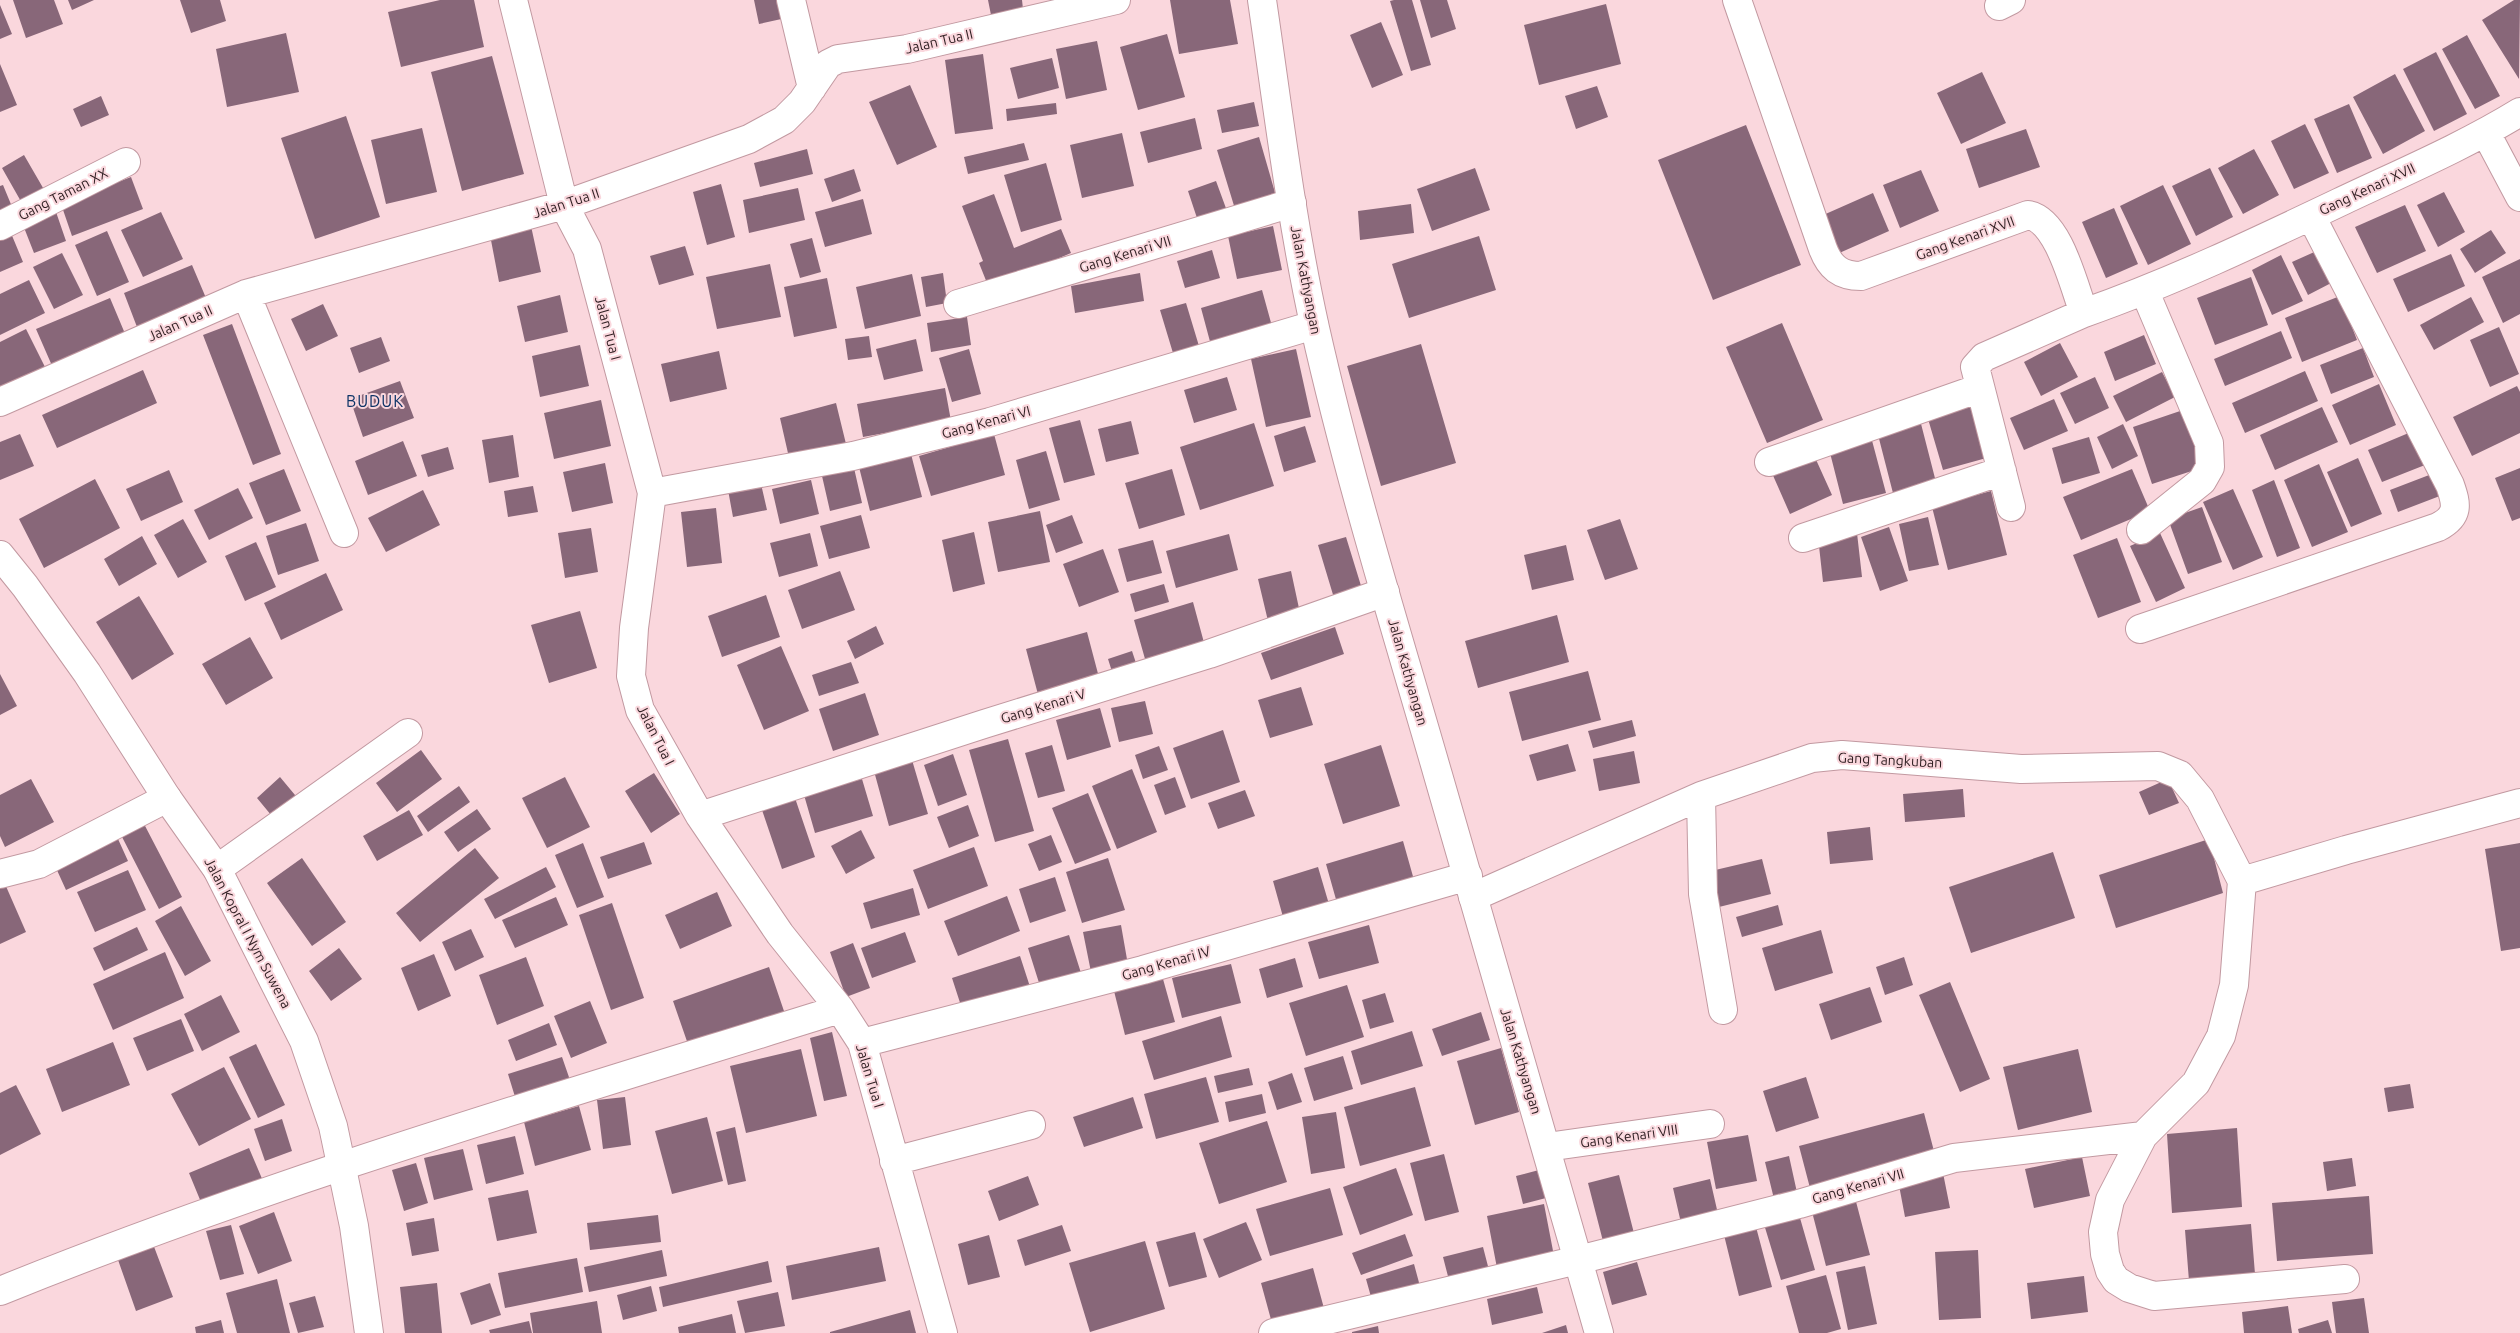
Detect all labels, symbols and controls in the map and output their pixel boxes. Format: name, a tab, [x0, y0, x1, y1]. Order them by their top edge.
street label: Jalan Tua II	[904, 25, 974, 57]
street label: Gang Kenari XVII	[2317, 160, 2417, 218]
street label: Gang Taman XX	[16, 164, 111, 223]
street label: Jalan Tua II	[531, 185, 601, 221]
street label: Gang Kenari XVII	[1913, 213, 2017, 263]
street label: Jalan Kathyangan	[1288, 224, 1324, 336]
street label: Gang Kenari VII	[1077, 232, 1173, 276]
street label: Jalan Tua I	[592, 294, 624, 362]
street label: Jalan Tua II	[145, 302, 215, 344]
district label: BUDUK	[346, 392, 404, 410]
street label: Gang Kenari VI	[940, 402, 1032, 442]
street label: Jalan Kathyangan	[1385, 617, 1431, 727]
street label: Gang Kenari V	[999, 685, 1087, 726]
street label: Jalan Tua I	[634, 702, 678, 768]
street label: Gang Tangkuban	[1837, 749, 1943, 771]
street label: Jalan Kopral I Nym Suwena	[201, 855, 295, 1011]
street label: Gang Kenari IV	[1120, 943, 1212, 983]
street label: Jalan Kathyangan	[1497, 1006, 1545, 1116]
street label: Jalan Tua I	[853, 1042, 887, 1110]
street label: Gang Kenari VIII	[1579, 1121, 1679, 1151]
street label: Gang Kenari VII	[1810, 1165, 1906, 1207]

